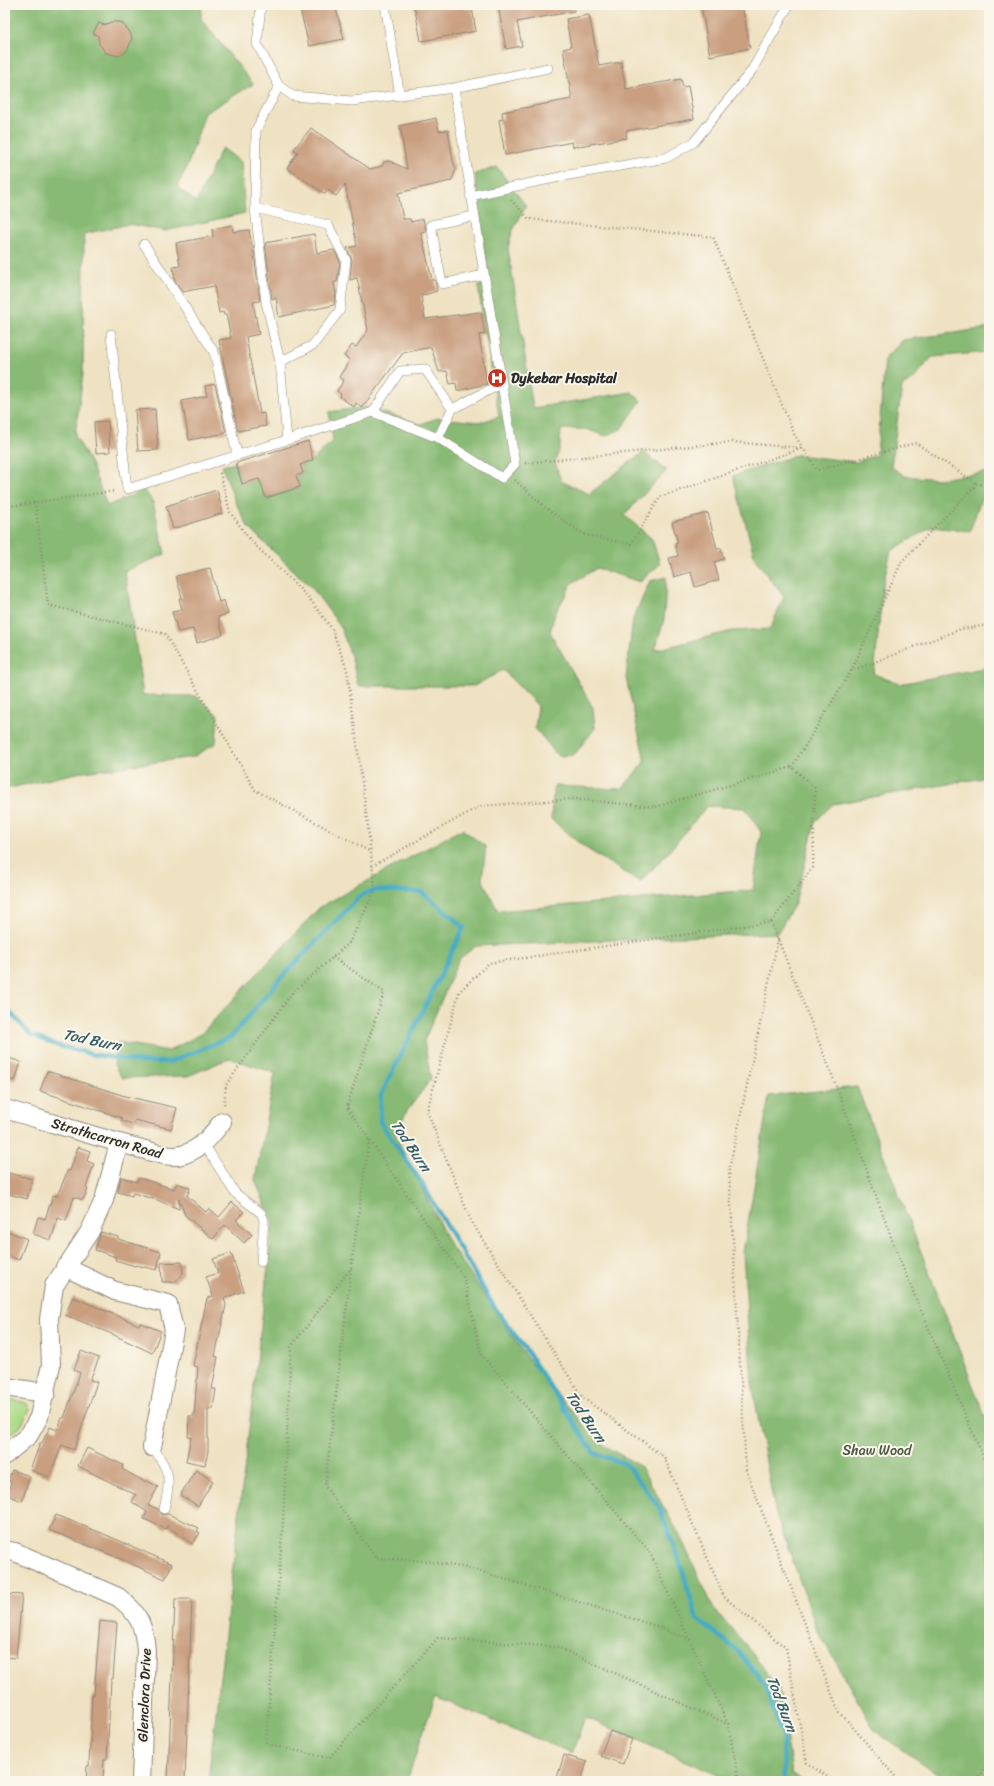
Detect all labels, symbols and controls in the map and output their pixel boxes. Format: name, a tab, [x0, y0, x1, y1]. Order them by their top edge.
place label: Dykebar Hospital	[511, 366, 618, 391]
hospital icon: Dykebar Hospital	[486, 367, 508, 389]
water label: Tod Burn	[61, 1021, 125, 1059]
street label: Strathcarron Road	[48, 1111, 167, 1167]
water label: Tod Burn	[384, 1115, 439, 1179]
water label: Tod Burn	[559, 1386, 614, 1450]
park label: Shaw Wood	[843, 1438, 913, 1463]
street label: Glenclora Drive	[130, 1648, 159, 1742]
water label: Tod Burn	[759, 1672, 805, 1738]

